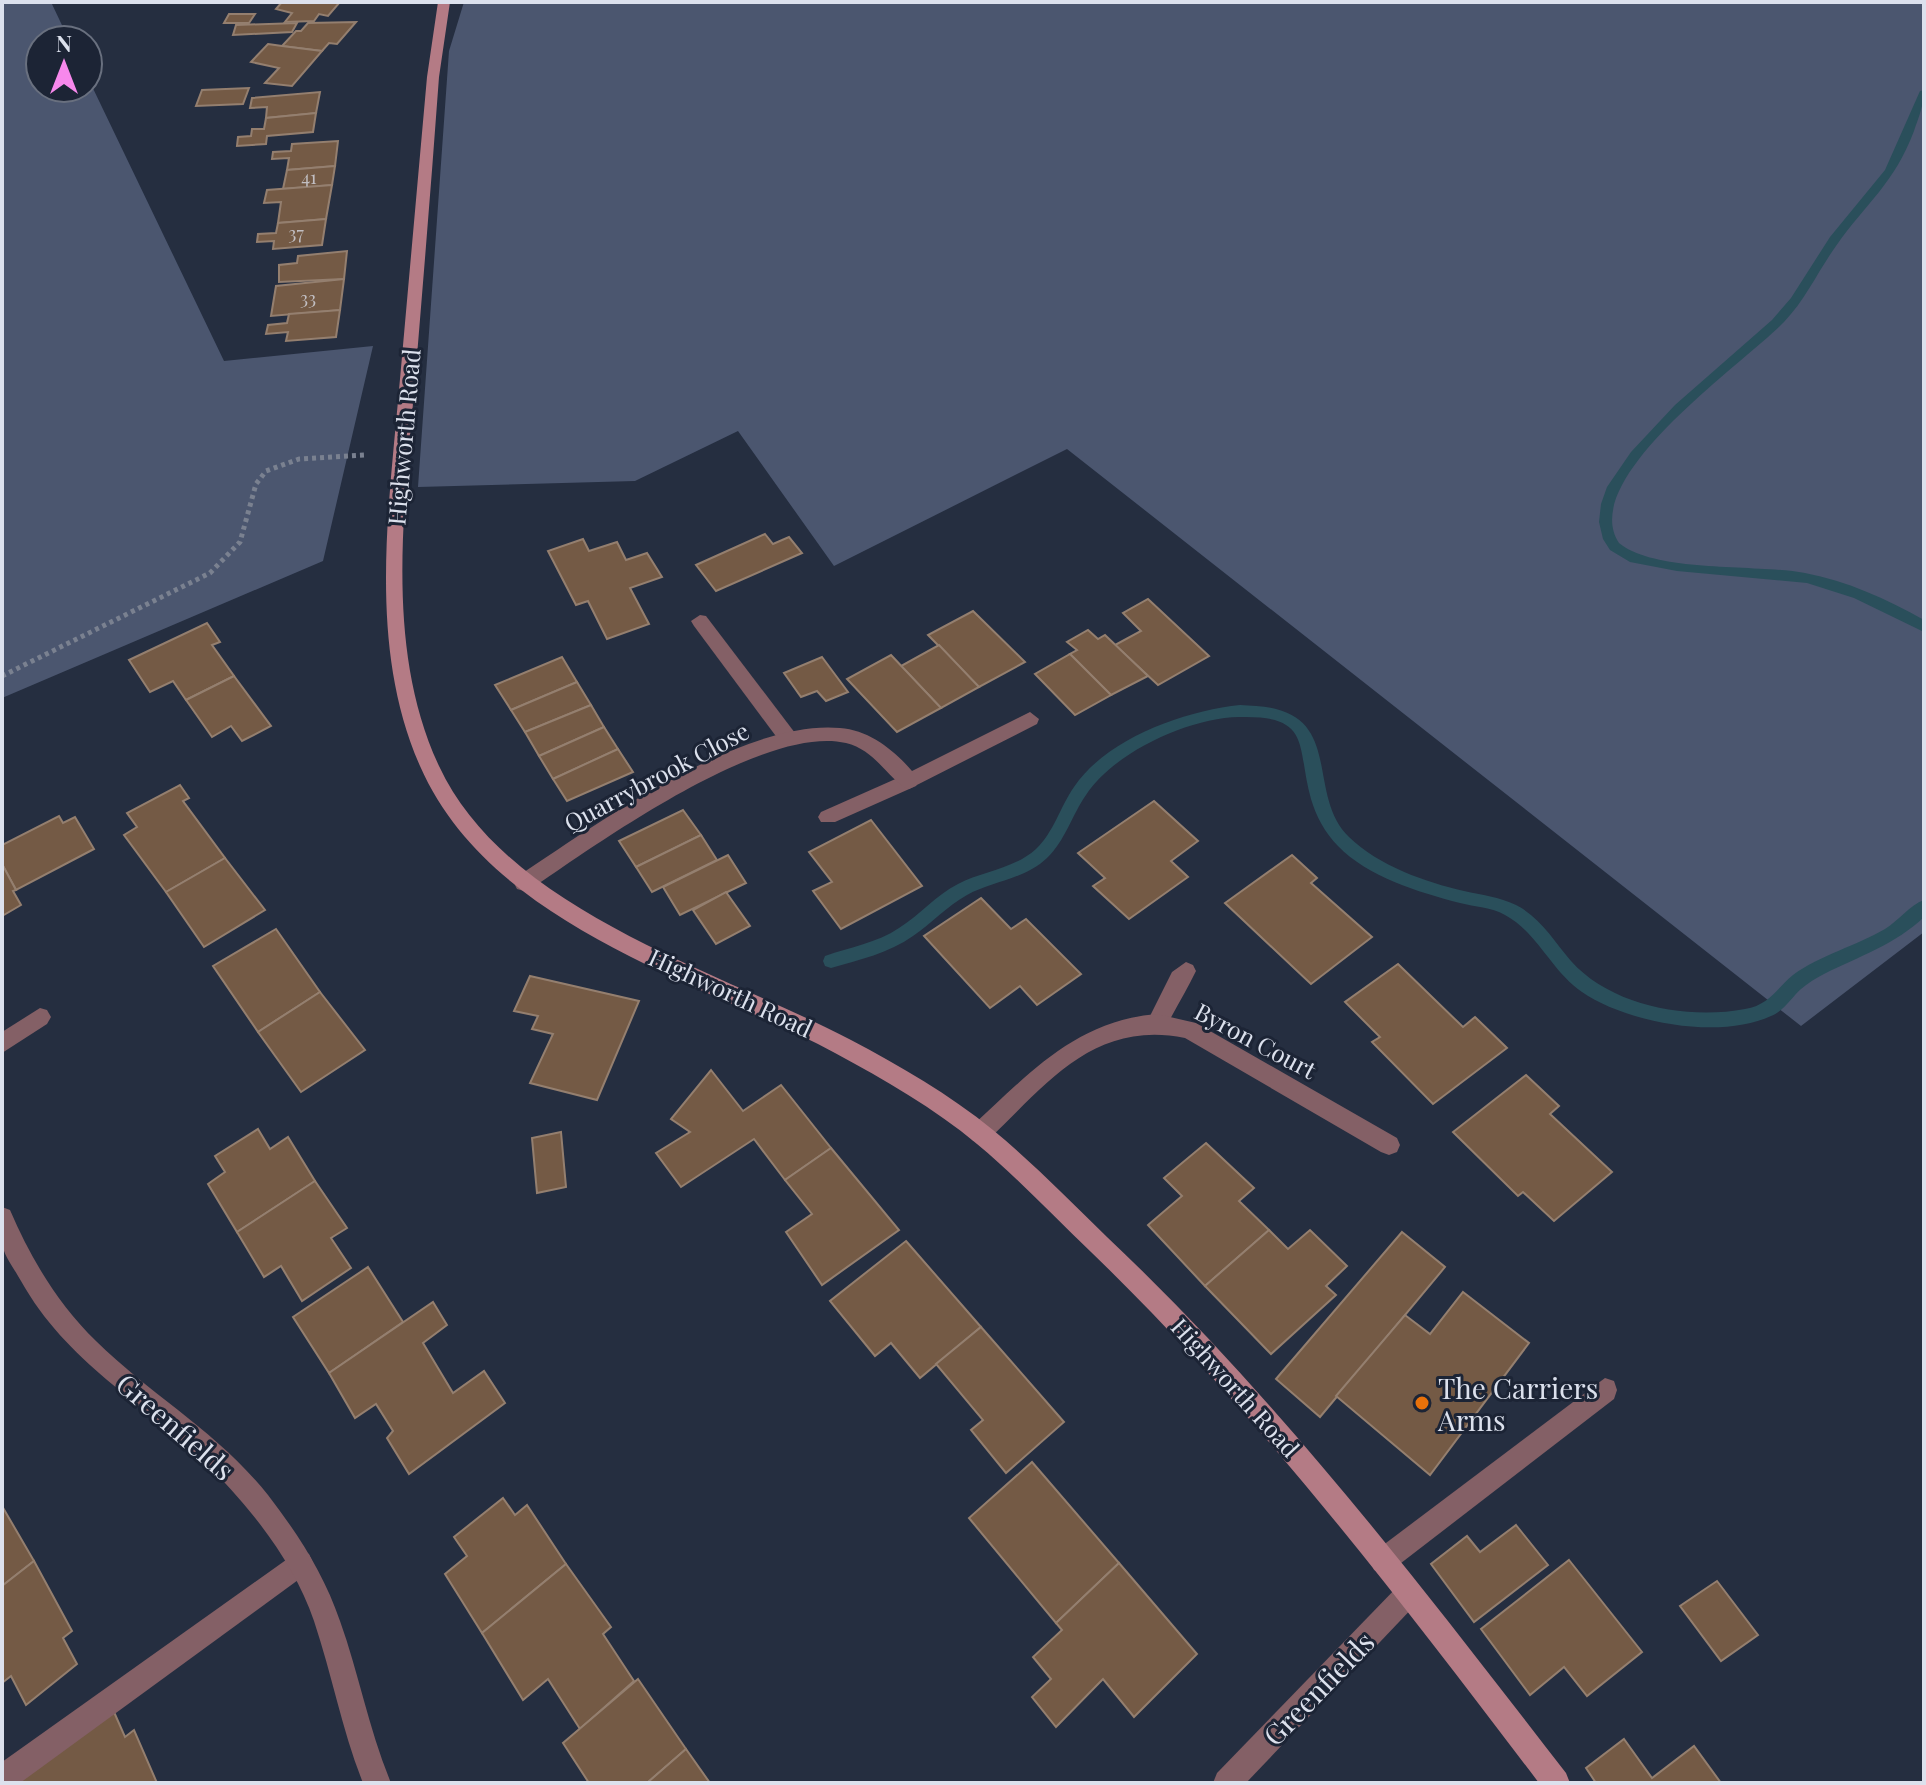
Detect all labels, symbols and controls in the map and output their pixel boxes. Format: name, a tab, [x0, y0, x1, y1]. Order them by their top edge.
north arrow	[24, 24, 104, 104]
text: N	[56, 28, 72, 58]
house number: 41	[301, 165, 317, 189]
house number: 37	[288, 221, 304, 245]
house number: 33	[300, 286, 316, 310]
street label: Highworth Road	[379, 347, 427, 527]
street label: Quarrybrook Close	[558, 714, 754, 838]
street label: Highworth Road	[644, 940, 818, 1044]
street label: Byron Court	[1190, 995, 1323, 1086]
street label: Highworth Road	[1165, 1311, 1307, 1464]
street label: Greenfields	[109, 1365, 243, 1487]
place label: The Carriers Arms	[1437, 1369, 1598, 1438]
marker: The Carriers Arms	[1413, 1394, 1431, 1412]
street label: Greenfields	[1254, 1623, 1382, 1753]

